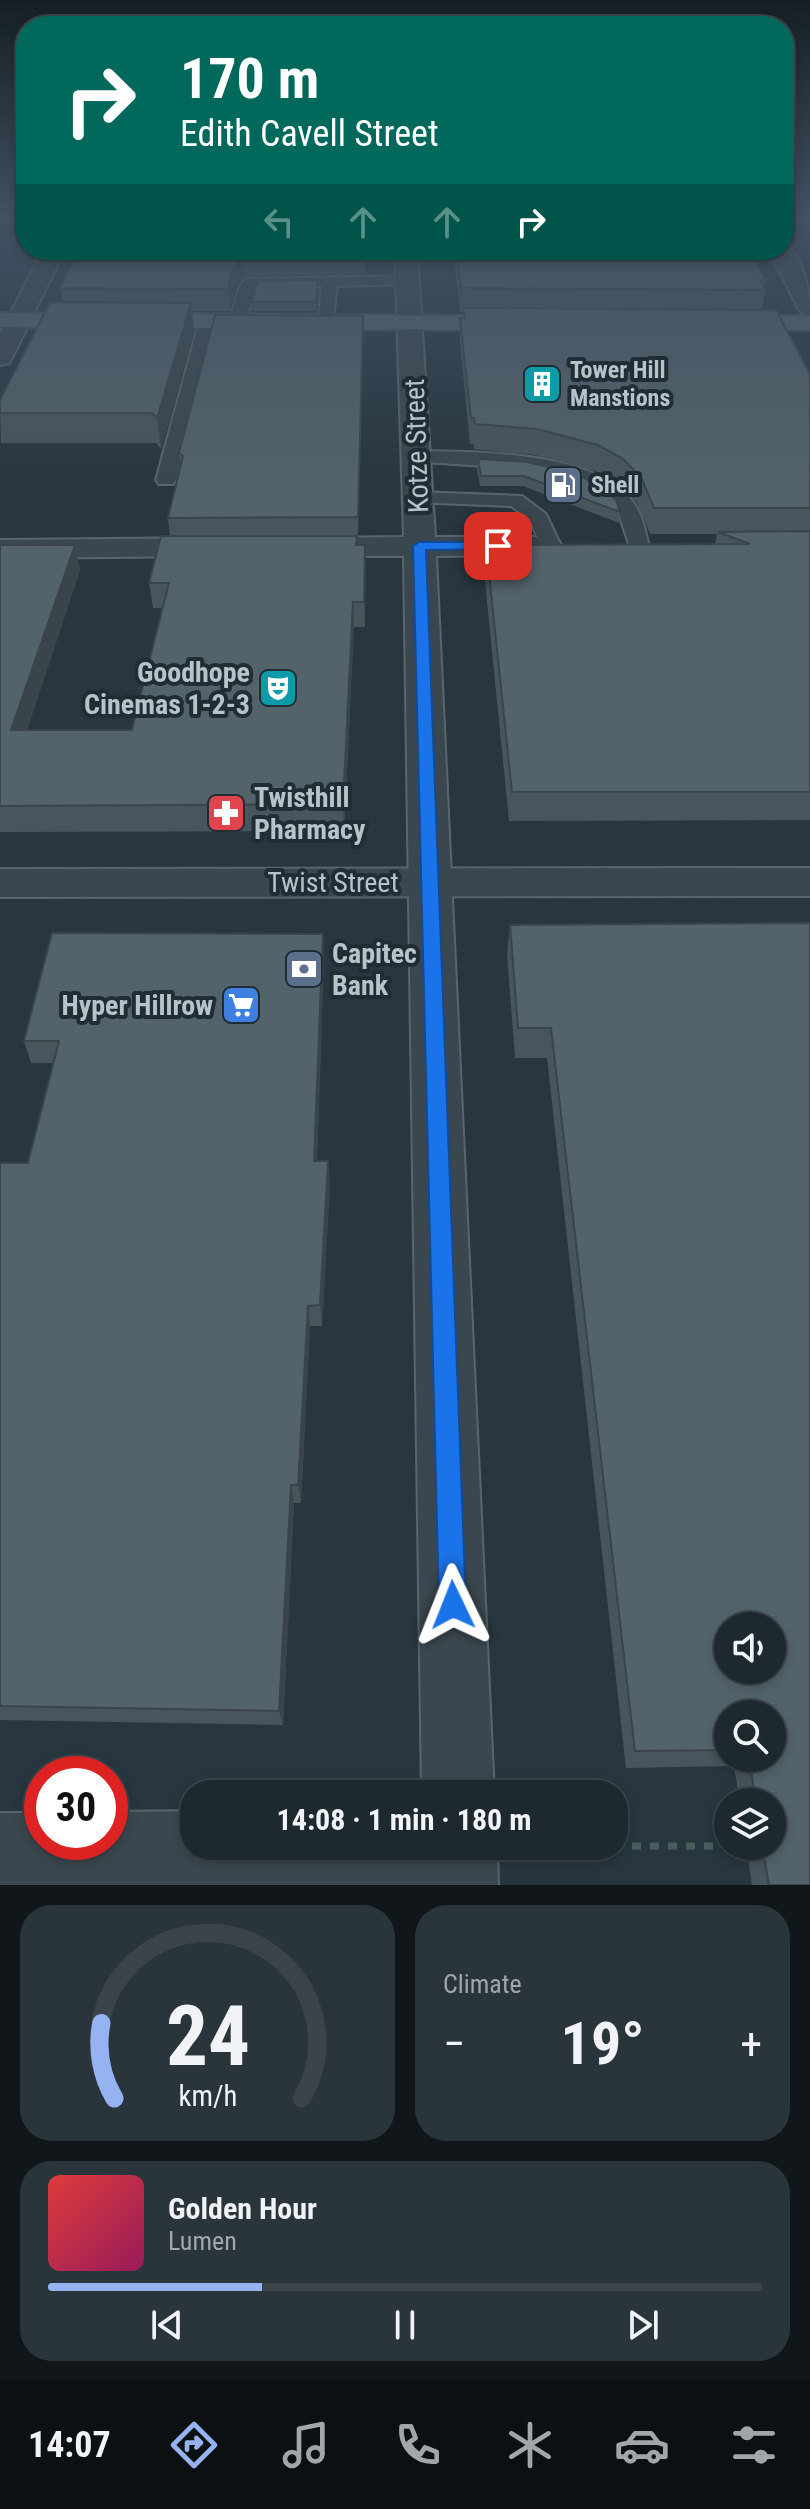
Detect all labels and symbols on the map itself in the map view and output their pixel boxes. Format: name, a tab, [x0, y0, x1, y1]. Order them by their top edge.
place label: Tower Hill Manstions	[570, 356, 670, 412]
building icon: Tower Hill Manstions	[521, 363, 563, 405]
street label: Kotze Street	[398, 378, 435, 514]
fuel station icon: Shell	[542, 464, 584, 506]
place label: Shell	[591, 471, 639, 499]
pin	[464, 512, 532, 580]
place label: Goodhope Cinemas 1-2-3	[84, 656, 250, 721]
theatre icon: Goodhope Cinemas 1-2-3	[257, 667, 299, 709]
place label: Twisthill Pharmacy	[254, 781, 366, 846]
pharmacy icon: Twisthill Pharmacy	[205, 792, 247, 834]
street label: Twist Street	[267, 866, 399, 899]
place label: Capitec Bank	[332, 937, 417, 1002]
bank icon: Capitec Bank	[283, 948, 325, 990]
supermarket icon: Hyper Hillrow	[220, 984, 262, 1026]
place label: Hyper Hillrow	[62, 989, 213, 1022]
position arrow	[411, 1563, 495, 1647]
speed limit sign: 30	[24, 1756, 128, 1860]

